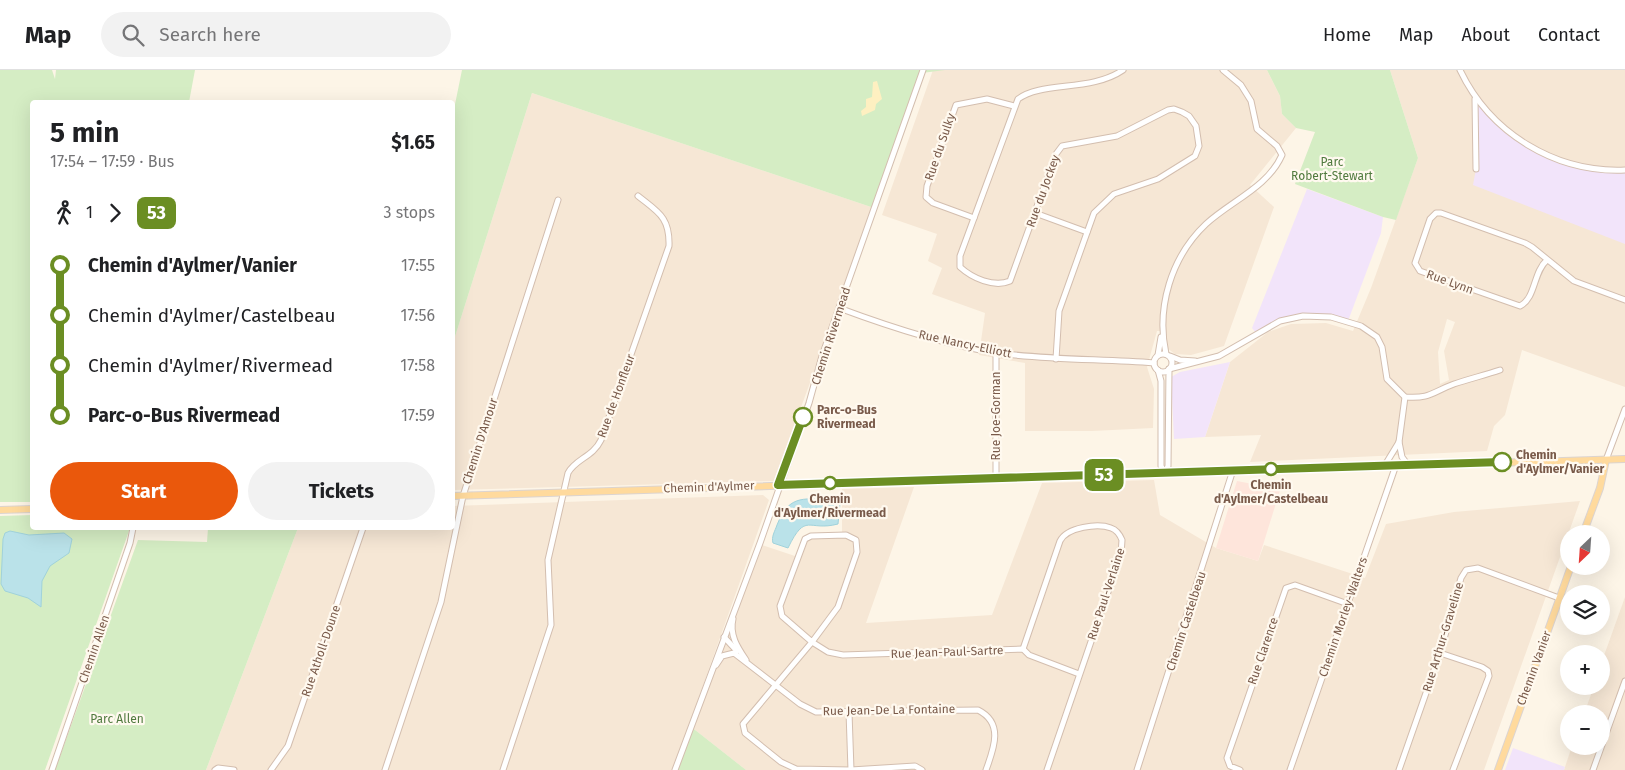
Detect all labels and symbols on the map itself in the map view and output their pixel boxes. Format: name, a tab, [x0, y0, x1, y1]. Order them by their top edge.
street label: Rue du Sulky	[922, 111, 958, 183]
street label: Rue du Jockey	[1023, 153, 1063, 229]
park label: Parc Robert-Stewart	[1291, 155, 1374, 183]
street label: Rue Lynn	[1425, 267, 1475, 297]
street label: Chemin Rivermead	[809, 285, 853, 387]
street label: Rue Nancy-Elliott	[917, 327, 1013, 361]
street label: Rue de Honfleur	[594, 352, 638, 440]
street label: Rue Joe-Gorman	[989, 371, 1003, 461]
street label: Chemin D'Amour	[459, 396, 501, 486]
place label: Parc-o-Bus Rivermead	[817, 403, 877, 431]
marker: Parc-o-Bus Rivermead	[793, 407, 813, 427]
place label: Chemin d'Aylmer/Vanier	[1516, 448, 1605, 476]
marker: Chemin d'Aylmer/Vanier	[1492, 452, 1512, 472]
line badge: 53	[1082, 459, 1126, 491]
marker: Chemin d'Aylmer/Castelbeau	[1264, 462, 1278, 476]
marker: Chemin d'Aylmer/Rivermead	[823, 476, 837, 490]
street label: Chemin d'Aylmer	[663, 478, 755, 496]
place label: Chemin d'Aylmer/Castelbeau	[1214, 478, 1328, 506]
place label: Chemin d'Aylmer/Rivermead	[774, 492, 886, 520]
north arrow	[1560, 525, 1610, 575]
street label: Rue Paul-Verlaine	[1084, 546, 1128, 642]
street label: Chemin Morley-Walters	[1316, 555, 1370, 679]
street label: Chemin Castelbeau	[1163, 569, 1209, 673]
street label: Rue Arthur-Graveline	[1420, 580, 1466, 694]
street label: Rue Atholl-Doune	[299, 603, 343, 699]
street label: Chemin Allen	[76, 613, 112, 685]
street label: Rue Clarence	[1245, 615, 1281, 687]
street label: Chemin Vanier	[1514, 628, 1554, 707]
street label: Rue Jean-Paul-Sartre	[890, 643, 1004, 661]
street label: Rue Jean-De La Fontaine	[823, 702, 955, 718]
park label: Parc Allen	[90, 712, 144, 726]

